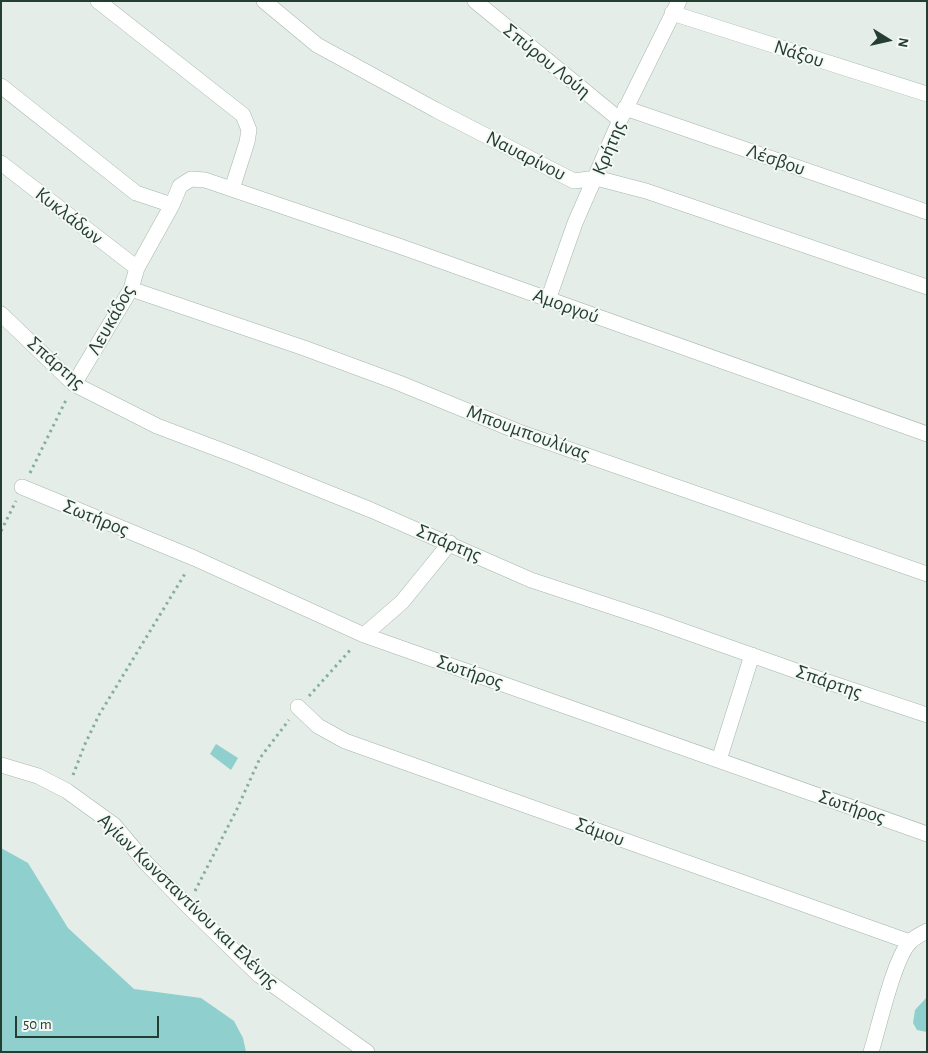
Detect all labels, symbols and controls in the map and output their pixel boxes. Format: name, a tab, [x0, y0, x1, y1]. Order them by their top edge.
north arrow	[863, 15, 913, 65]
street label: Σπύρου Λούη	[498, 18, 596, 104]
street label: Νάξου	[771, 35, 827, 73]
text: N	[895, 37, 911, 49]
street label: Κρήτης	[587, 117, 631, 179]
street label: Ναυαρίνου	[482, 126, 570, 186]
street label: Λέσβου	[744, 139, 808, 181]
street label: Κυκλάδων	[30, 182, 108, 250]
street label: Λευκάδος	[82, 281, 140, 359]
street label: Αμοργού	[530, 283, 602, 329]
street label: Σπάρτης	[22, 331, 90, 395]
street label: Μπουμπουλίνας	[463, 400, 593, 466]
street label: Σωτήρος	[60, 494, 132, 542]
street label: Σπάρτης	[413, 519, 485, 567]
street label: Σωτήρος	[434, 649, 506, 695]
street label: Σπάρτης	[793, 660, 865, 704]
street label: Σωτήρος	[816, 784, 888, 830]
street label: Αγίων Κωνσταντίνου και Ελένης	[92, 808, 284, 994]
street label: Σάμου	[572, 812, 628, 852]
scale bar	[18, 1006, 161, 1038]
text: 50 m	[23, 1017, 52, 1032]

